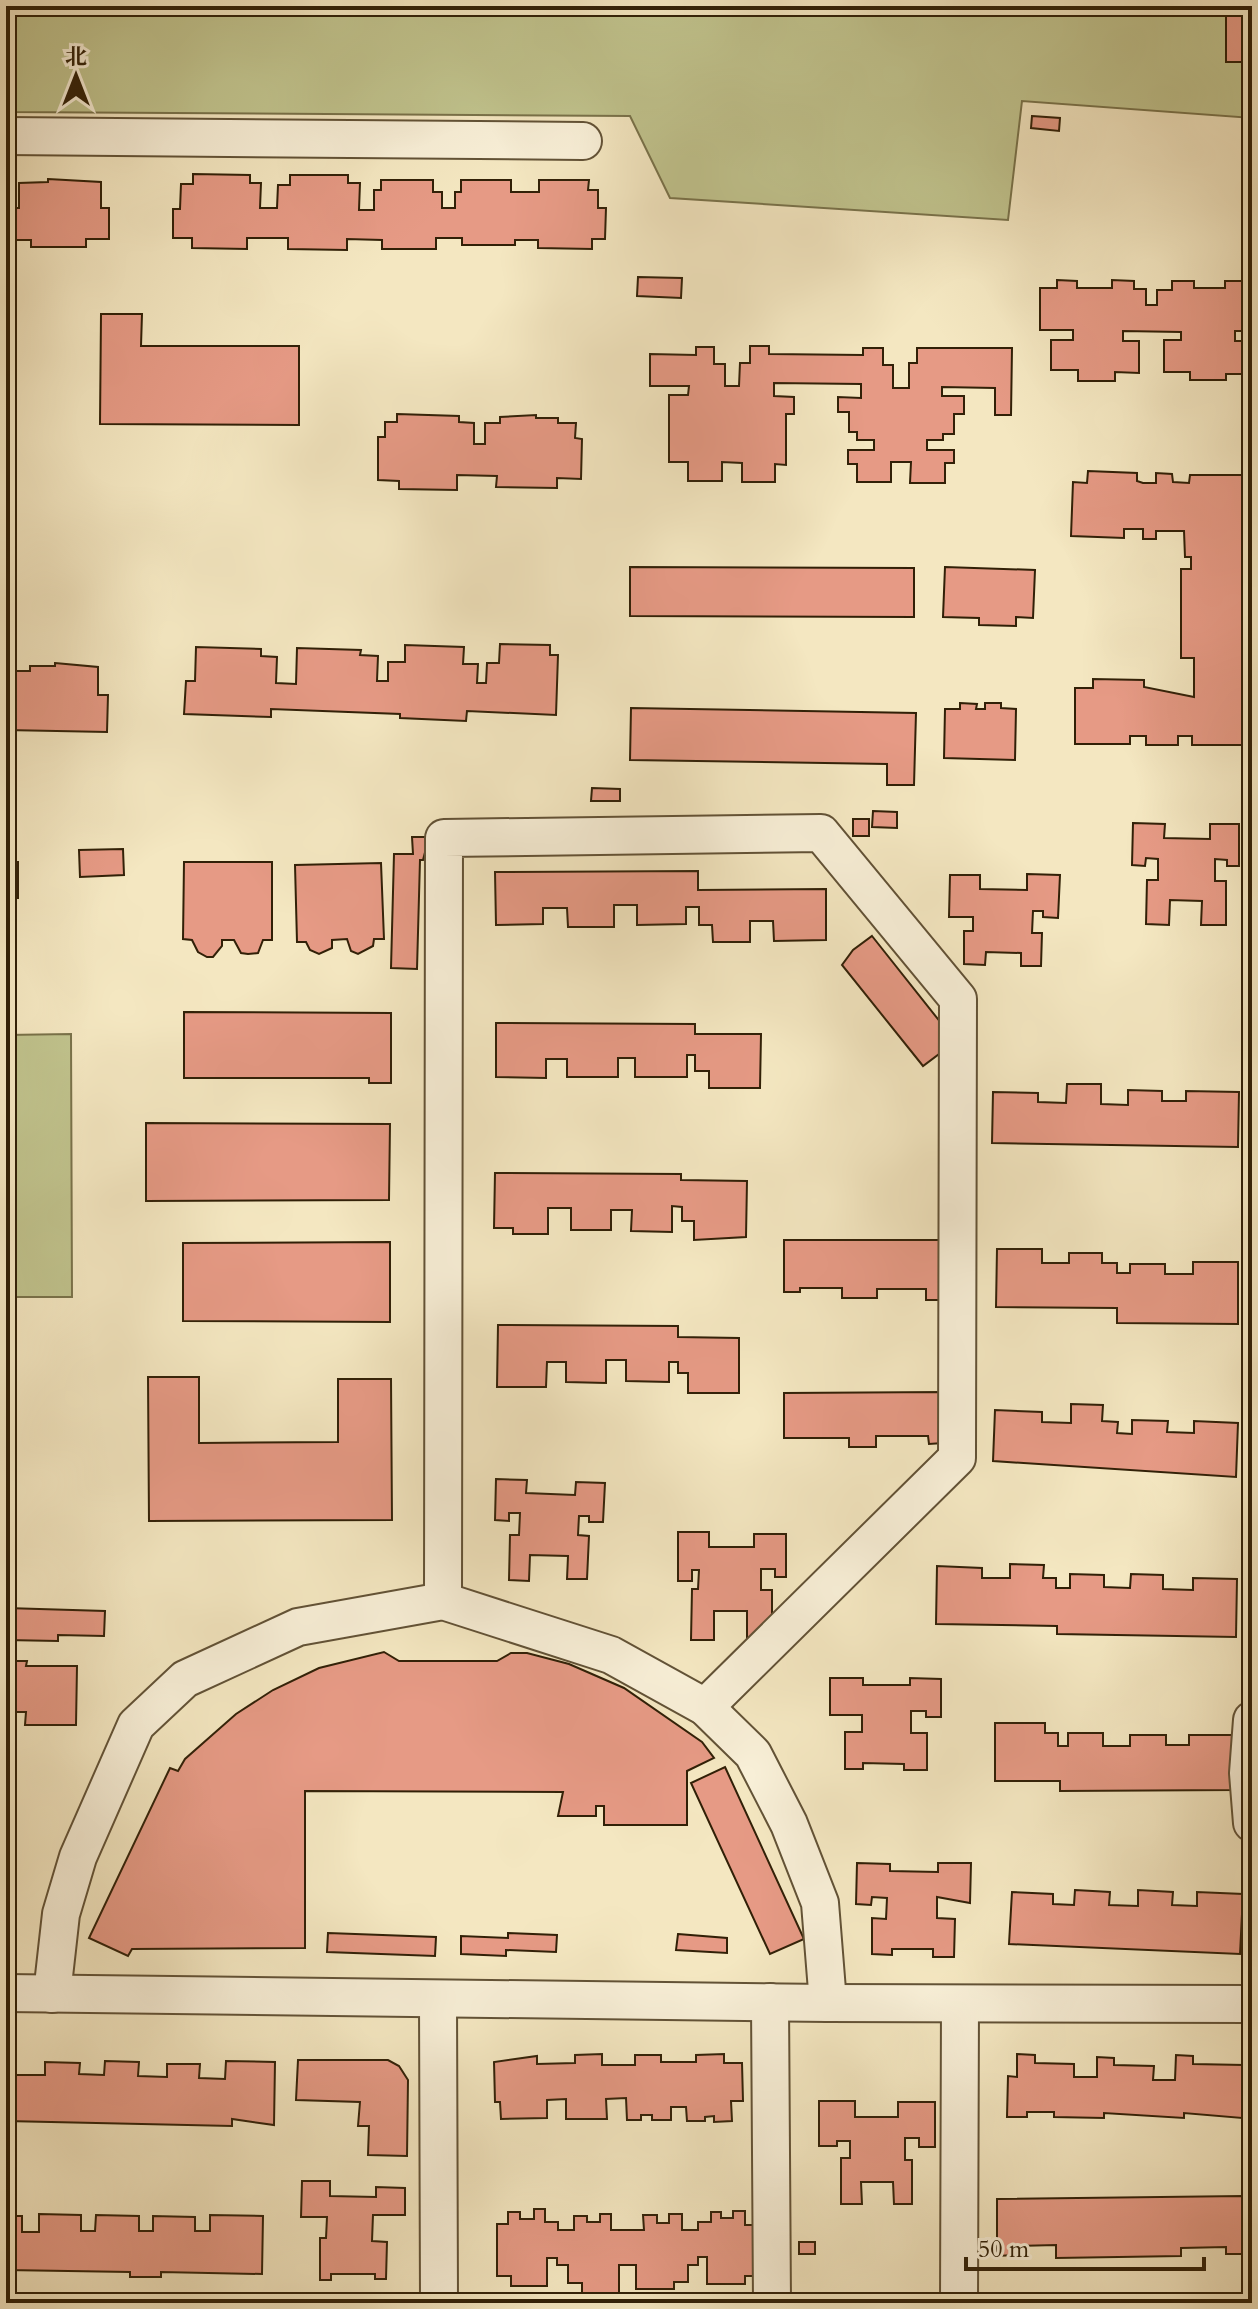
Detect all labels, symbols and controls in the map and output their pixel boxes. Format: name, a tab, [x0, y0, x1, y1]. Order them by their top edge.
north arrow	[36, 36, 116, 116]
text: 北	[65, 42, 87, 72]
scale bar	[966, 2221, 1204, 2271]
text: 50 m	[978, 2233, 1030, 2266]

